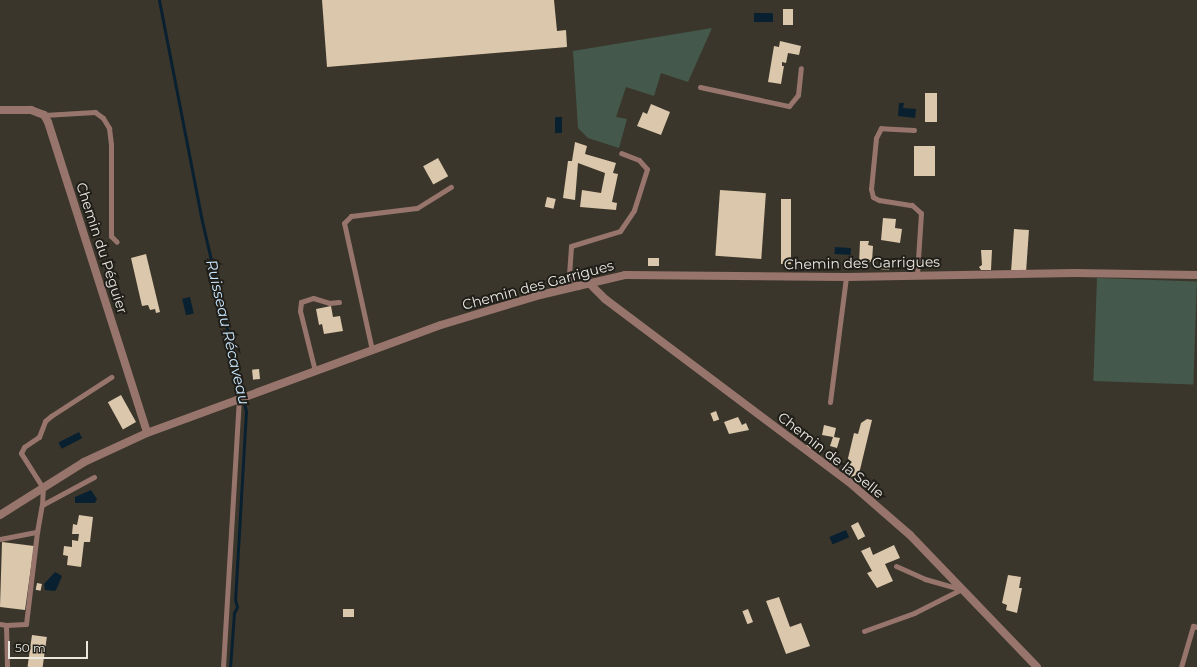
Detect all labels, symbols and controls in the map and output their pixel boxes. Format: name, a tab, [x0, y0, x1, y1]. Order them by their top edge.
street label: Chemin du Péguier	[73, 180, 131, 316]
street label: Chemin des Garrigues	[784, 253, 940, 273]
street label: Chemin des Garrigues	[460, 257, 616, 313]
water label: Ruisseau Récaveau	[203, 258, 253, 406]
street label: Chemin de la Selle	[775, 408, 887, 502]
scale bar	[10, 633, 90, 659]
text: 50 m	[15, 640, 46, 655]

